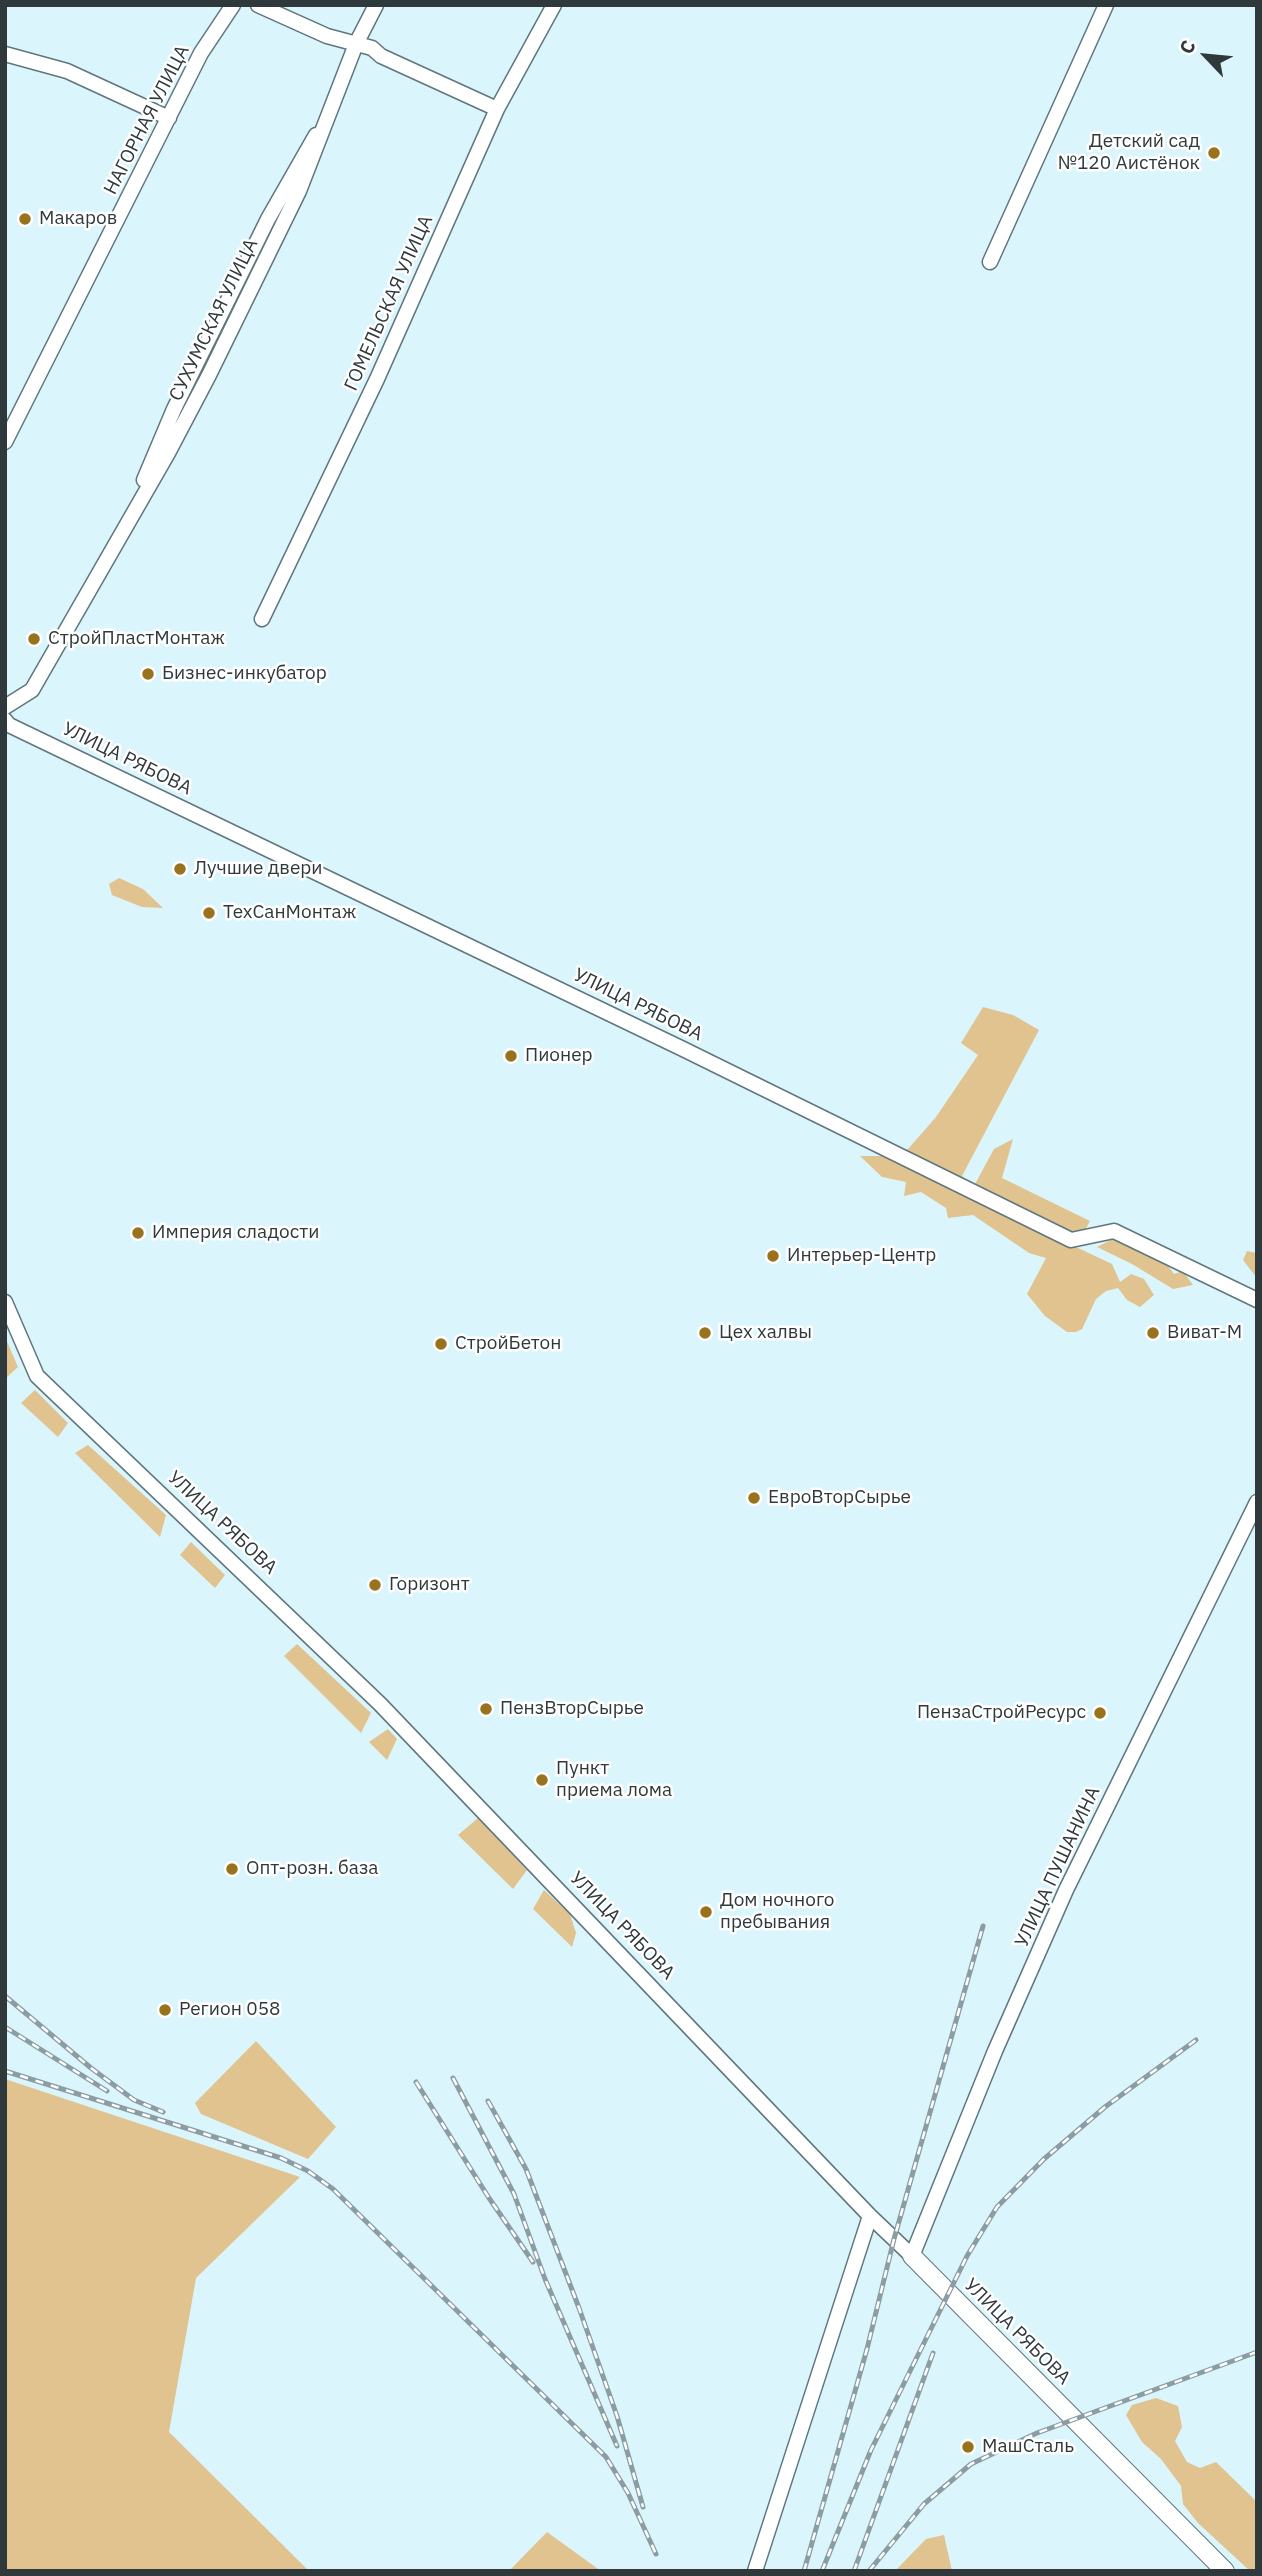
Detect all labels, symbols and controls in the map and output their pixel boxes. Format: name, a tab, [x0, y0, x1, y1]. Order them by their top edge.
north arrow	[1171, 21, 1241, 91]
text: С	[1174, 36, 1201, 58]
street label: НАГОРНАЯ УЛИЦА	[99, 42, 195, 198]
place label: Детский сад №120 Аистёнок	[1057, 131, 1200, 175]
marker: Детский сад №120 Аистёнок	[1206, 145, 1222, 161]
place label: Макаров	[39, 208, 117, 230]
marker: Макаров	[17, 211, 33, 227]
street label: ГОМЕЛЬСКАЯ УЛИЦА	[340, 212, 438, 394]
street label: СУХУМСКАЯ УЛИЦА	[165, 235, 263, 405]
place label: СтройПластМонтаж	[48, 628, 225, 650]
marker: СтройПластМонтаж	[26, 631, 42, 647]
place label: Бизнес-инкубатор	[162, 663, 327, 685]
marker: Бизнес-инкубатор	[140, 666, 156, 682]
street label: УЛИЦА РЯБОВА	[59, 718, 195, 800]
place label: Лучшие двери	[194, 858, 323, 880]
marker: Лучшие двери	[172, 861, 188, 877]
place label: ТехСанМонтаж	[223, 902, 356, 924]
marker: ТехСанМонтаж	[201, 905, 217, 921]
street label: УЛИЦА РЯБОВА	[570, 964, 706, 1046]
place label: Пионер	[525, 1045, 593, 1067]
marker: Пионер	[503, 1048, 519, 1064]
place label: Империя сладости	[152, 1222, 319, 1244]
marker: Империя сладости	[130, 1225, 146, 1241]
place label: Интерьер-Центр	[787, 1245, 936, 1267]
marker: Интерьер-Центр	[765, 1248, 781, 1264]
place label: Цех халвы	[719, 1322, 812, 1344]
place label: Виват-М	[1167, 1322, 1242, 1344]
marker: Цех халвы	[697, 1325, 713, 1341]
marker: Виват-М	[1145, 1325, 1161, 1341]
place label: СтройБетон	[455, 1333, 561, 1355]
marker: СтройБетон	[433, 1336, 449, 1352]
street label: УЛИЦА РЯБОВА	[163, 1467, 281, 1579]
place label: ЕвроВторСырье	[768, 1487, 911, 1509]
marker: ЕвроВторСырье	[746, 1490, 762, 1506]
place label: Горизонт	[389, 1574, 470, 1596]
marker: Горизонт	[367, 1577, 383, 1593]
place label: ПензВторСырье	[500, 1698, 644, 1720]
marker: ПензВторСырье	[478, 1701, 494, 1717]
place label: ПензаСтройРесурс	[917, 1702, 1086, 1724]
marker: ПензаСтройРесурс	[1092, 1705, 1108, 1721]
place label: Пункт приема лома	[556, 1758, 672, 1802]
marker: Пункт приема лома	[534, 1772, 550, 1788]
street label: УЛИЦА ПУШАНИНА	[1011, 1783, 1105, 1951]
place label: Опт-розн. база	[246, 1858, 379, 1880]
marker: Опт-розн. база	[224, 1861, 240, 1877]
street label: УЛИЦА РЯБОВА	[565, 1867, 679, 1985]
place label: Дом ночного пребывания	[720, 1890, 834, 1934]
marker: Дом ночного пребывания	[698, 1904, 714, 1920]
place label: Регион 058	[179, 1999, 280, 2021]
marker: Регион 058	[157, 2002, 173, 2018]
street label: УЛИЦА РЯБОВА	[959, 2274, 1075, 2390]
place label: МашСталь	[982, 2436, 1074, 2458]
marker: МашСталь	[960, 2439, 976, 2455]

